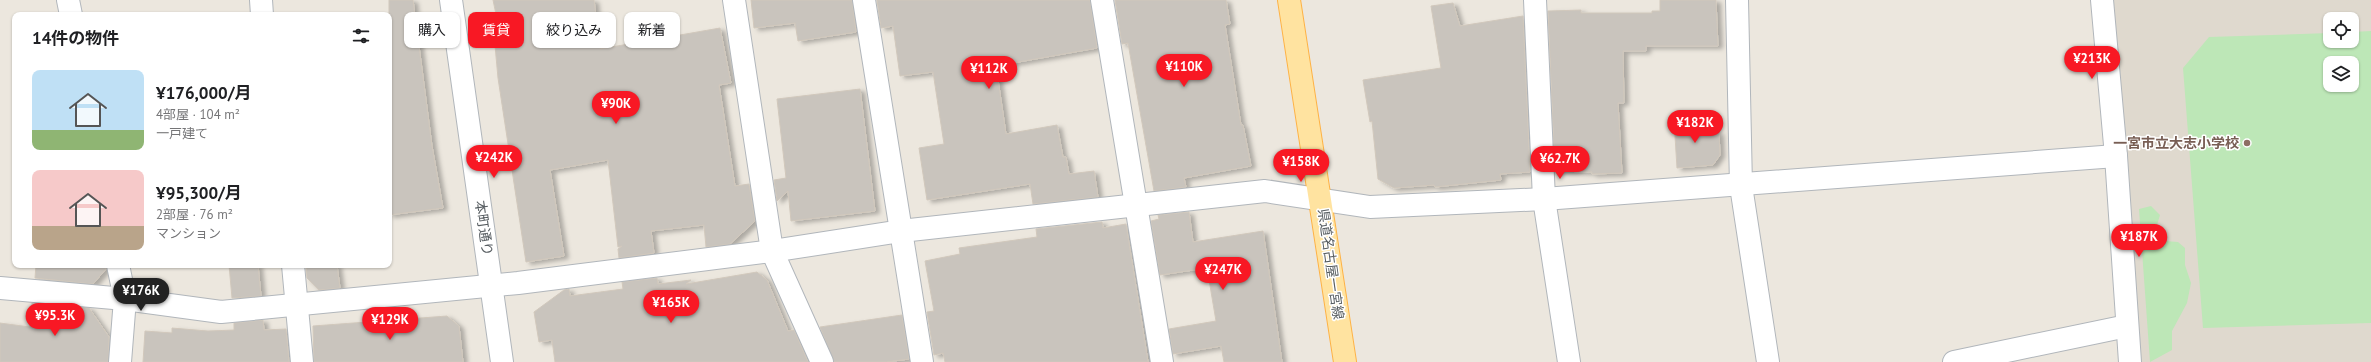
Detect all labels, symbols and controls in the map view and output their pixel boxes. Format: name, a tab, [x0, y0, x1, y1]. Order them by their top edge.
chip: 購入	[404, 12, 460, 48]
chip: 賃貸	[468, 12, 524, 48]
chip: 絞り込み	[532, 12, 616, 48]
chip: 新着	[624, 12, 680, 48]
map controls	[2323, 12, 2359, 92]
button: locate	[2323, 12, 2359, 48]
icon: filters	[350, 25, 372, 47]
text: 14件の物件	[32, 27, 119, 49]
pin: ¥213K	[2064, 46, 2120, 80]
text: ¥213K	[2073, 50, 2111, 67]
pin: ¥110K	[1156, 54, 1212, 88]
pin: ¥112K	[961, 56, 1017, 90]
button: layers	[2323, 56, 2359, 92]
text: ¥110K	[1165, 58, 1203, 75]
text: ¥112K	[970, 60, 1008, 77]
text: ¥176,000/月	[156, 82, 252, 104]
icon: home	[64, 86, 112, 134]
pin: ¥90K	[592, 91, 640, 125]
text: ¥90K	[601, 95, 631, 112]
text: 4部屋 · 104 m²	[156, 106, 240, 123]
pin: ¥182K	[1667, 110, 1723, 144]
text: ¥182K	[1676, 114, 1714, 131]
text: 一戸建て	[156, 125, 208, 142]
place label: 一宮市立大志小学校	[2113, 134, 2239, 152]
marker: 一宮市立大志小学校	[2242, 138, 2252, 148]
pin: ¥242K	[466, 145, 522, 179]
pin: ¥62.7K	[1527, 146, 1593, 180]
text: ¥242K	[475, 149, 513, 166]
pin: ¥158K	[1273, 149, 1329, 183]
text: ¥62.7K	[1540, 150, 1580, 167]
text: ¥158K	[1282, 153, 1320, 170]
text: ¥95,300/月	[156, 182, 242, 204]
icon: home	[64, 186, 112, 234]
street label: 本町通り	[471, 199, 497, 257]
text: 2部屋 · 76 m²	[156, 206, 233, 223]
street label: 県道名古屋一宮線	[1314, 207, 1348, 321]
pin: ¥187K	[2111, 224, 2167, 258]
text: マンション	[156, 225, 221, 242]
text: ¥187K	[2120, 228, 2158, 245]
pin: ¥247K	[1195, 257, 1251, 291]
text: ¥247K	[1204, 261, 1242, 278]
pin: ¥176K	[113, 278, 169, 312]
text: ¥176K	[122, 282, 160, 299]
pin: ¥165K	[643, 290, 699, 324]
text: ¥165K	[652, 294, 690, 311]
pin: ¥95.3K	[22, 303, 88, 337]
text: ¥95.3K	[35, 307, 75, 324]
pin: ¥129K	[362, 307, 418, 341]
text: ¥129K	[371, 311, 409, 328]

